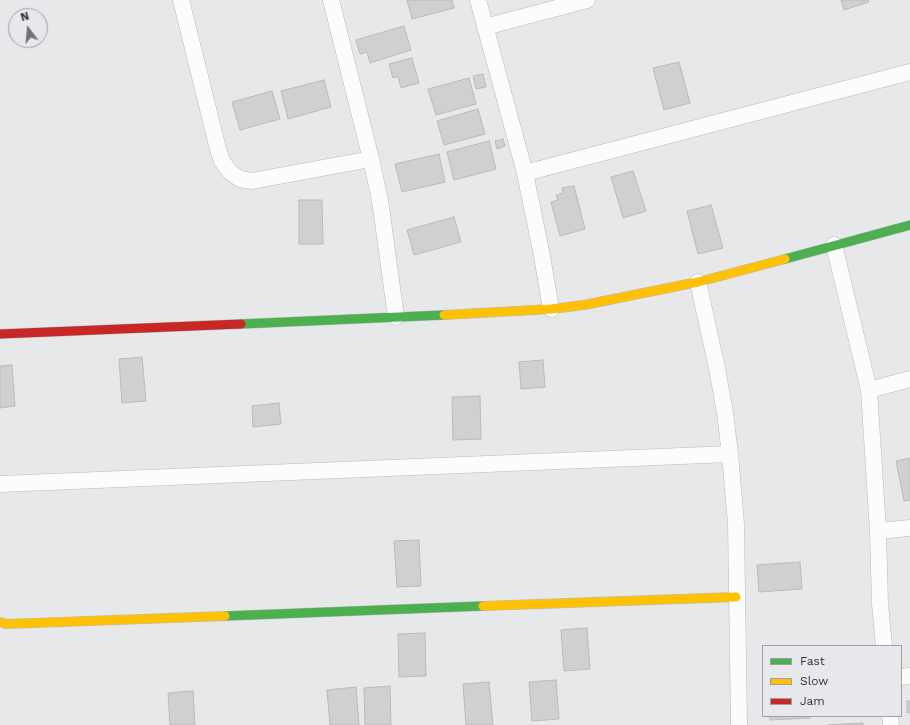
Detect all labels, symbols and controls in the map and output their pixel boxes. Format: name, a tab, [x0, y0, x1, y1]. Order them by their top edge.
north arrow	[8, 8, 48, 48]
text: N	[19, 10, 31, 24]
legend	[762, 645, 902, 717]
text: Fast	[800, 654, 825, 668]
text: Slow	[800, 674, 828, 688]
text: Jam	[800, 694, 825, 708]

